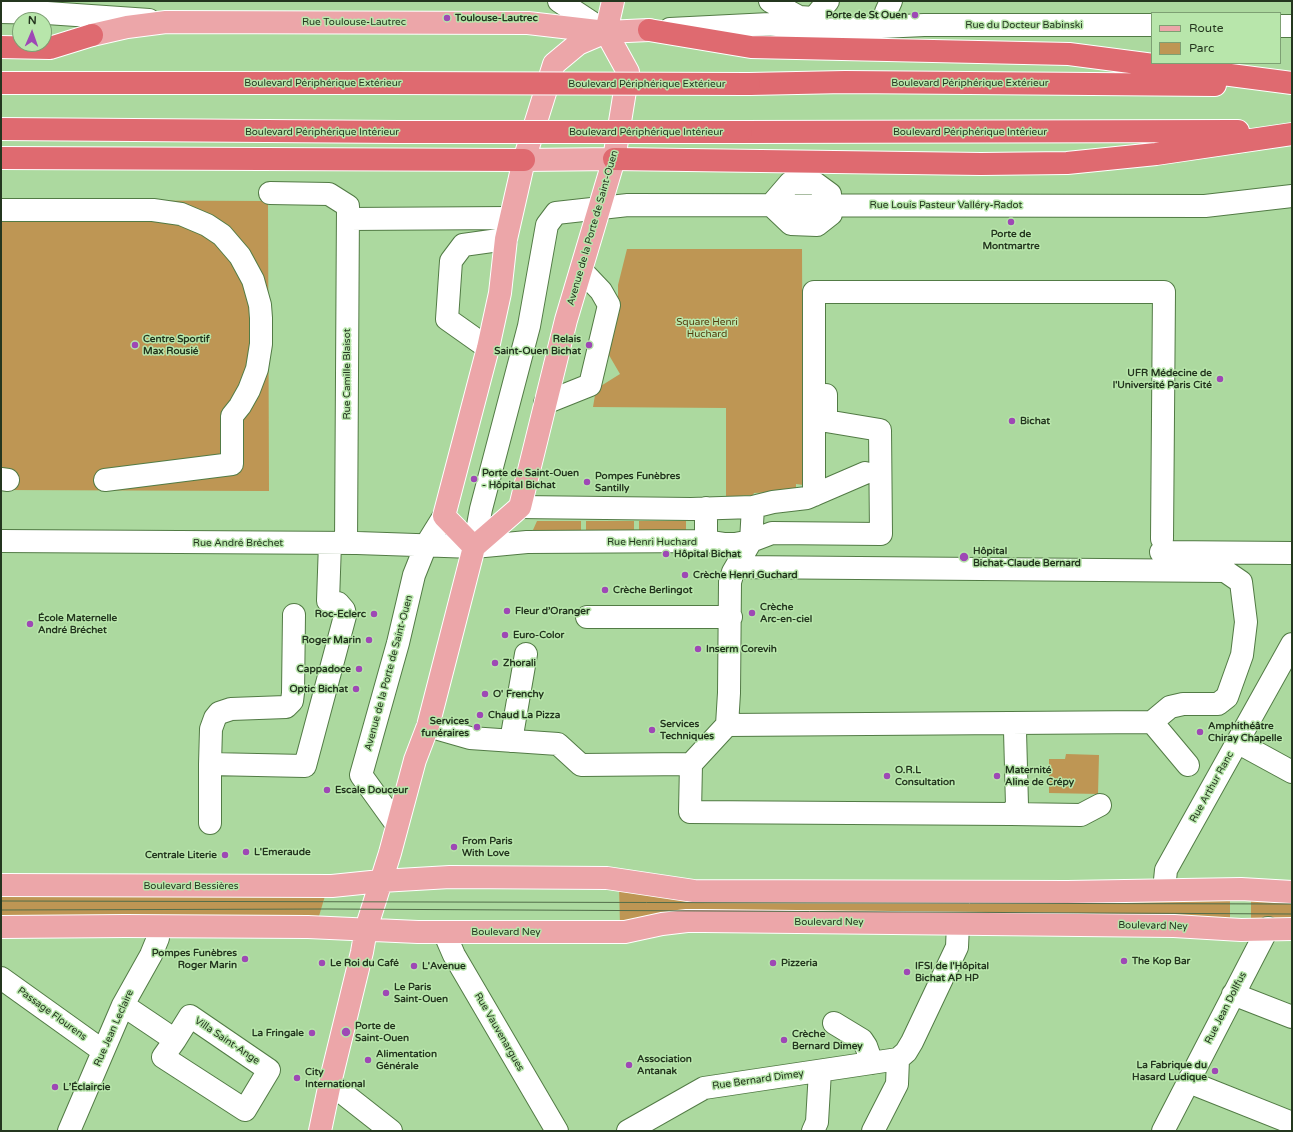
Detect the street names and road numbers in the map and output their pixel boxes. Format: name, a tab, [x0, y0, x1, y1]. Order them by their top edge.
street label: Rue Toulouse-Lautrec	[302, 16, 406, 28]
street label: Rue du Docteur Babinski	[965, 19, 1083, 31]
street label: Boulevard Périphérique Extérieur	[244, 77, 402, 89]
street label: Boulevard Périphérique Extérieur	[891, 77, 1049, 89]
street label: Boulevard Périphérique Extérieur	[568, 78, 726, 90]
street label: Boulevard Périphérique Intérieur	[245, 126, 399, 138]
street label: Boulevard Périphérique Intérieur	[569, 126, 723, 138]
street label: Boulevard Périphérique Intérieur	[893, 126, 1047, 138]
street label: Avenue de la Porte de Saint-Ouen	[565, 149, 621, 307]
street label: Rue Louis Pasteur Valléry-Radot	[870, 199, 1022, 211]
street label: Rue Camille Blaisot	[341, 328, 353, 420]
street label: Rue Henri Huchard	[607, 536, 697, 548]
street label: Rue André Bréchet	[193, 537, 283, 549]
street label: Avenue de la Porte de Saint-Ouen	[362, 594, 416, 752]
street label: Rue Arthur Ranc	[1188, 749, 1236, 825]
street label: Boulevard Bessières	[143, 880, 239, 892]
street label: Boulevard Ney	[794, 916, 864, 928]
street label: Boulevard Ney	[1118, 919, 1188, 933]
street label: Boulevard Ney	[471, 926, 541, 938]
street label: Rue Jean Dollfus	[1203, 970, 1249, 1046]
street label: Passage Flourens	[15, 985, 89, 1043]
street label: Rue Jean Leclaire	[92, 988, 136, 1068]
street label: Rue Vauvenargues	[472, 991, 526, 1073]
street label: Villa Saint-Ange	[192, 1015, 262, 1067]
street label: Rue Bernard Dimey	[712, 1068, 804, 1092]

